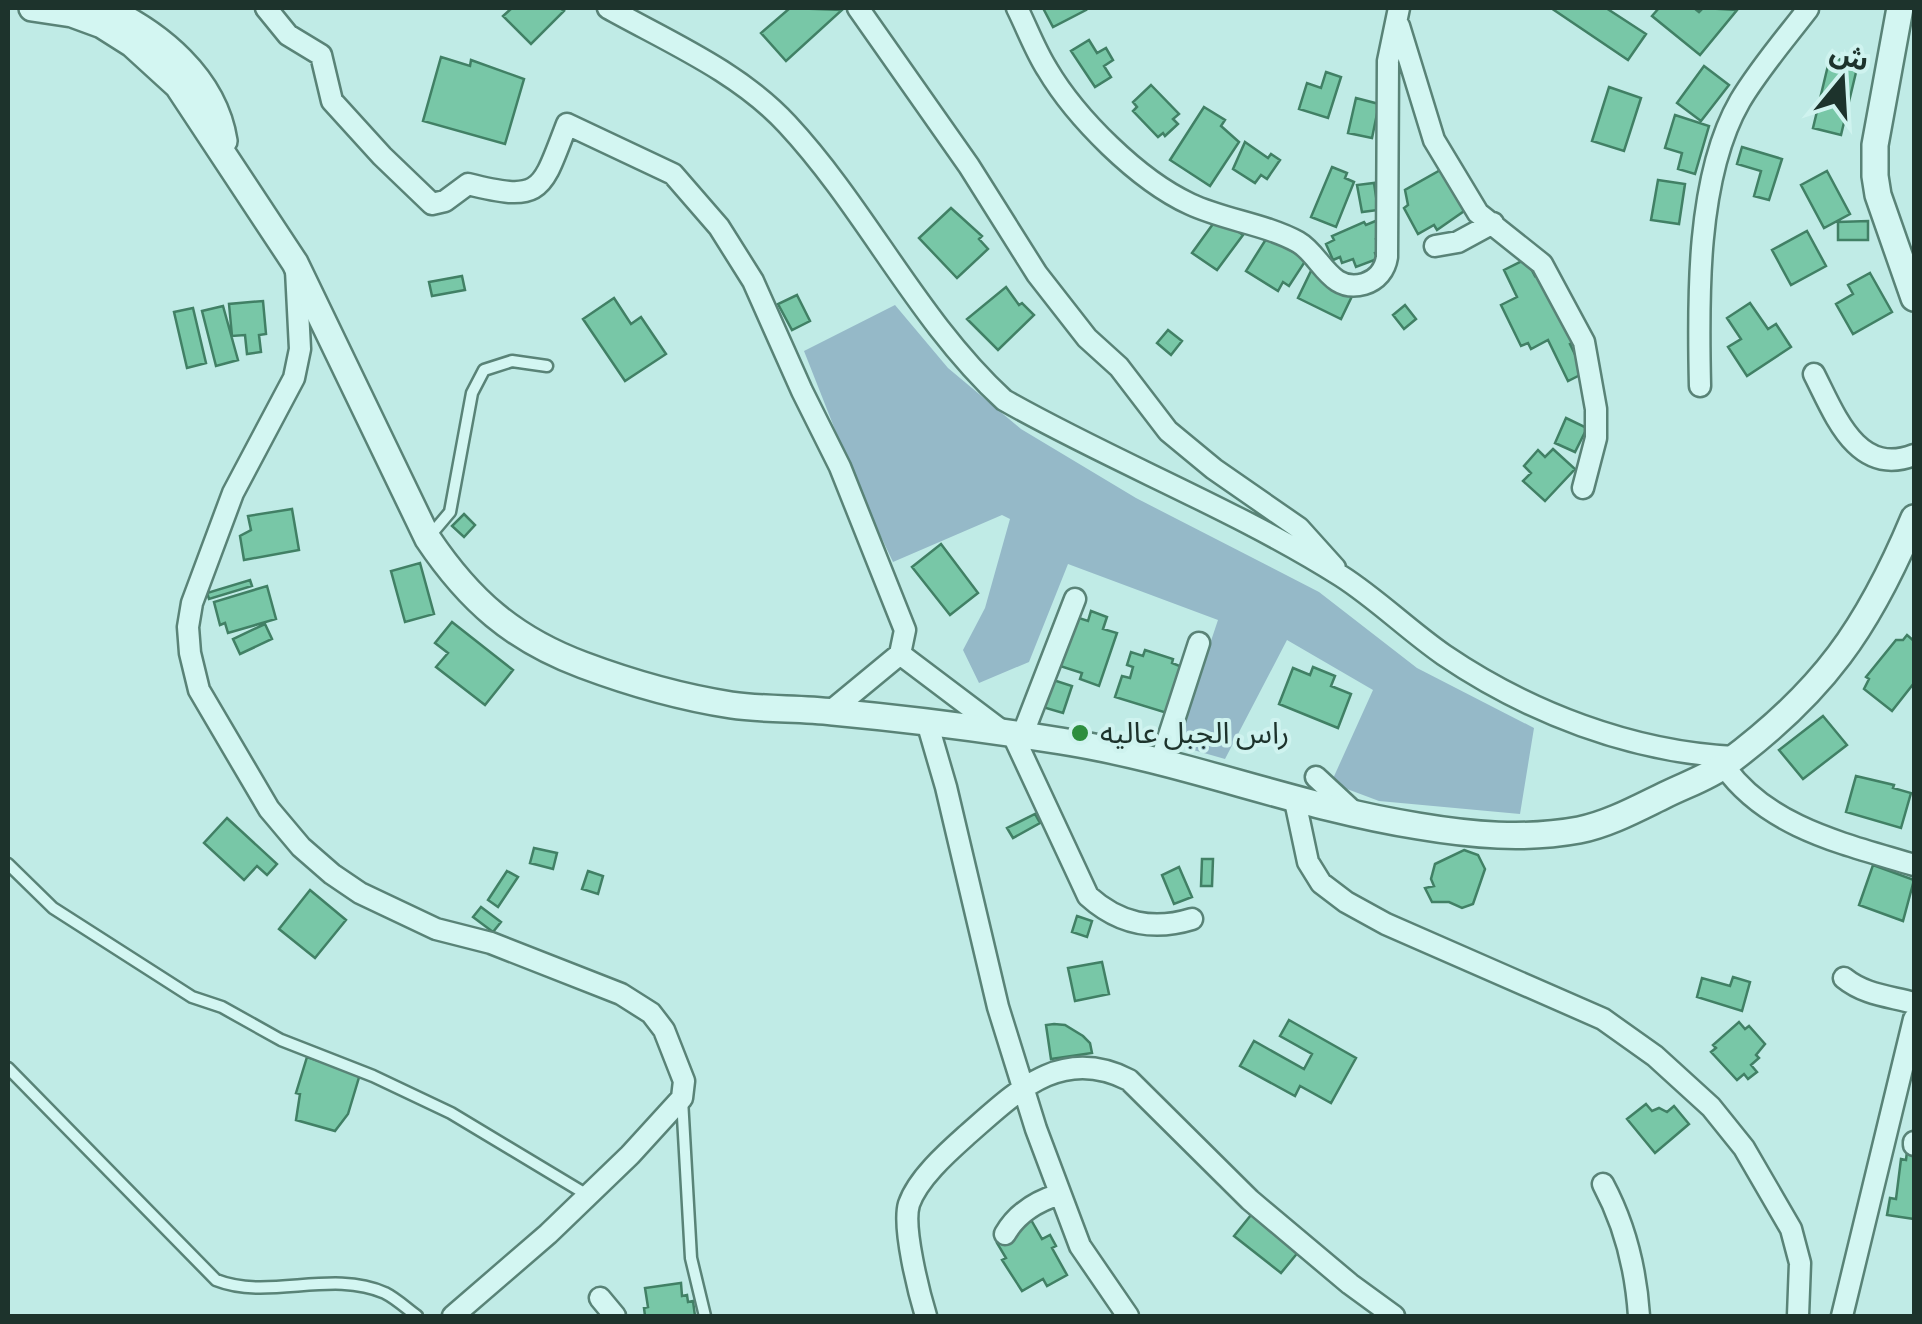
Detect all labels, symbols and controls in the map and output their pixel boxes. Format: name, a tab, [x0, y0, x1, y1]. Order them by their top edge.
north arrow	[1792, 30, 1892, 130]
text: ش	[1826, 35, 1873, 78]
place label: راس الجبل عاليه	[1100, 715, 1289, 751]
marker: راس الجبل عاليه	[1069, 722, 1091, 744]

